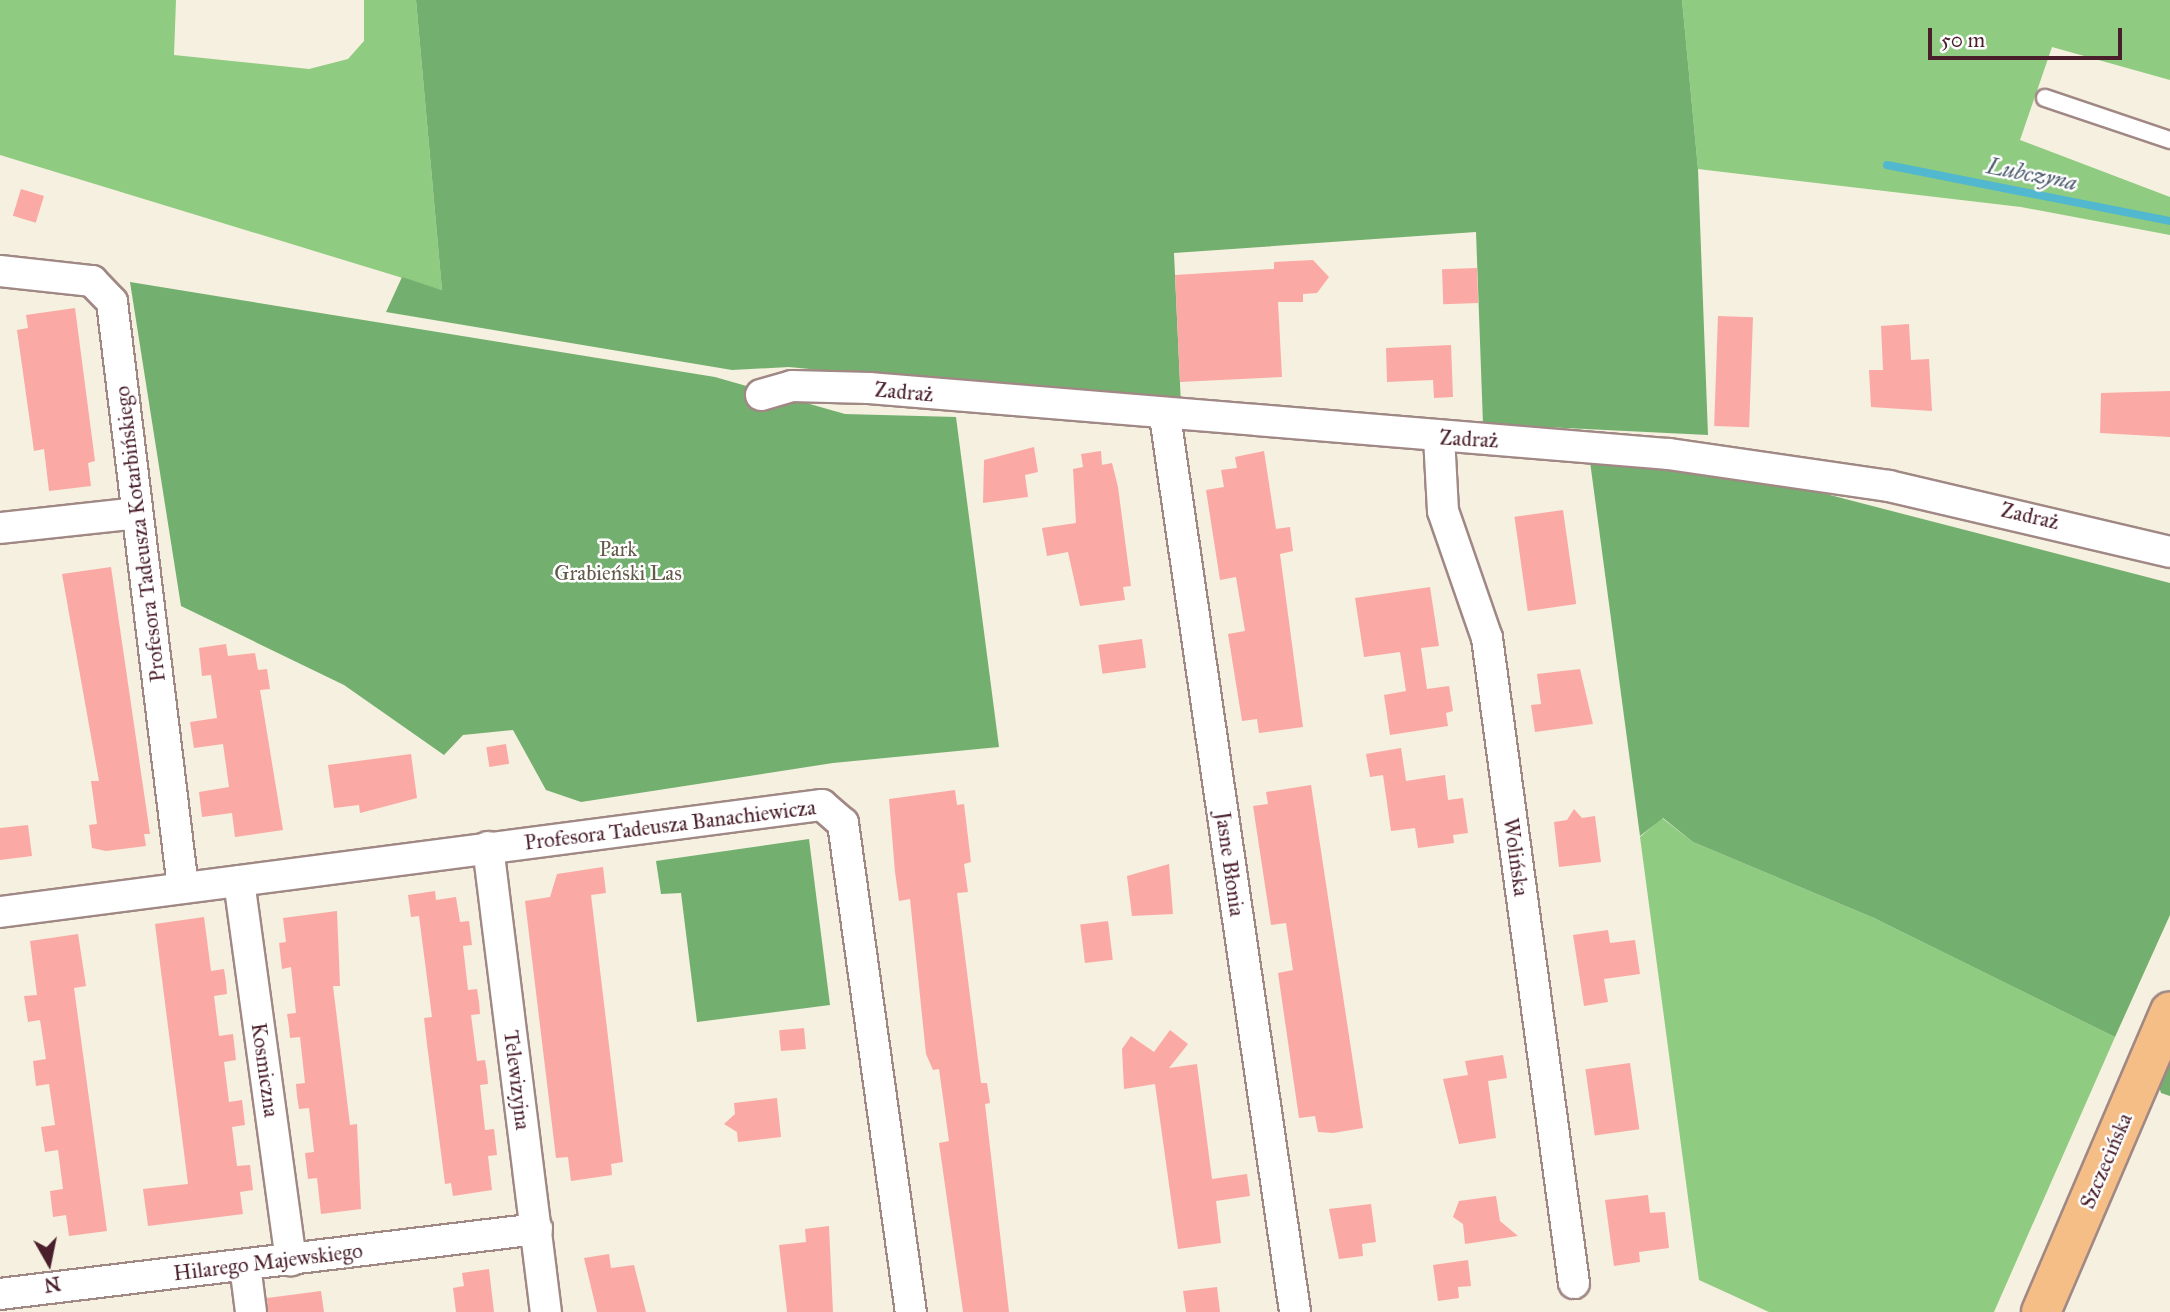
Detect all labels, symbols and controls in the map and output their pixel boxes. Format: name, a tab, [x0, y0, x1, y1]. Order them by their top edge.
scale bar	[1932, 14, 2126, 58]
text: 50 m	[1941, 27, 1985, 53]
water label: Lubczyna	[1984, 152, 2080, 196]
street label: Zadraż	[874, 377, 934, 407]
street label: Profesora Tadeusza Kotarbińskiego	[109, 385, 171, 683]
street label: Zadraż	[1439, 425, 1499, 453]
street label: Zadraż	[1998, 497, 2062, 535]
park label: Park Grabieński Las	[554, 536, 682, 586]
street label: Profesora Tadeusza Banachiewicza	[523, 795, 817, 855]
street label: Jasne Błonia	[1210, 810, 1250, 918]
street label: Wolińska	[1498, 816, 1534, 898]
street label: Kosmiczna	[246, 1021, 284, 1119]
street label: Telewizyjna	[498, 1029, 536, 1131]
street label: Szczecińska	[2075, 1109, 2137, 1213]
north arrow	[14, 1228, 84, 1298]
street label: Hilarego Majewskiego	[172, 1238, 364, 1286]
text: N	[43, 1272, 62, 1297]

